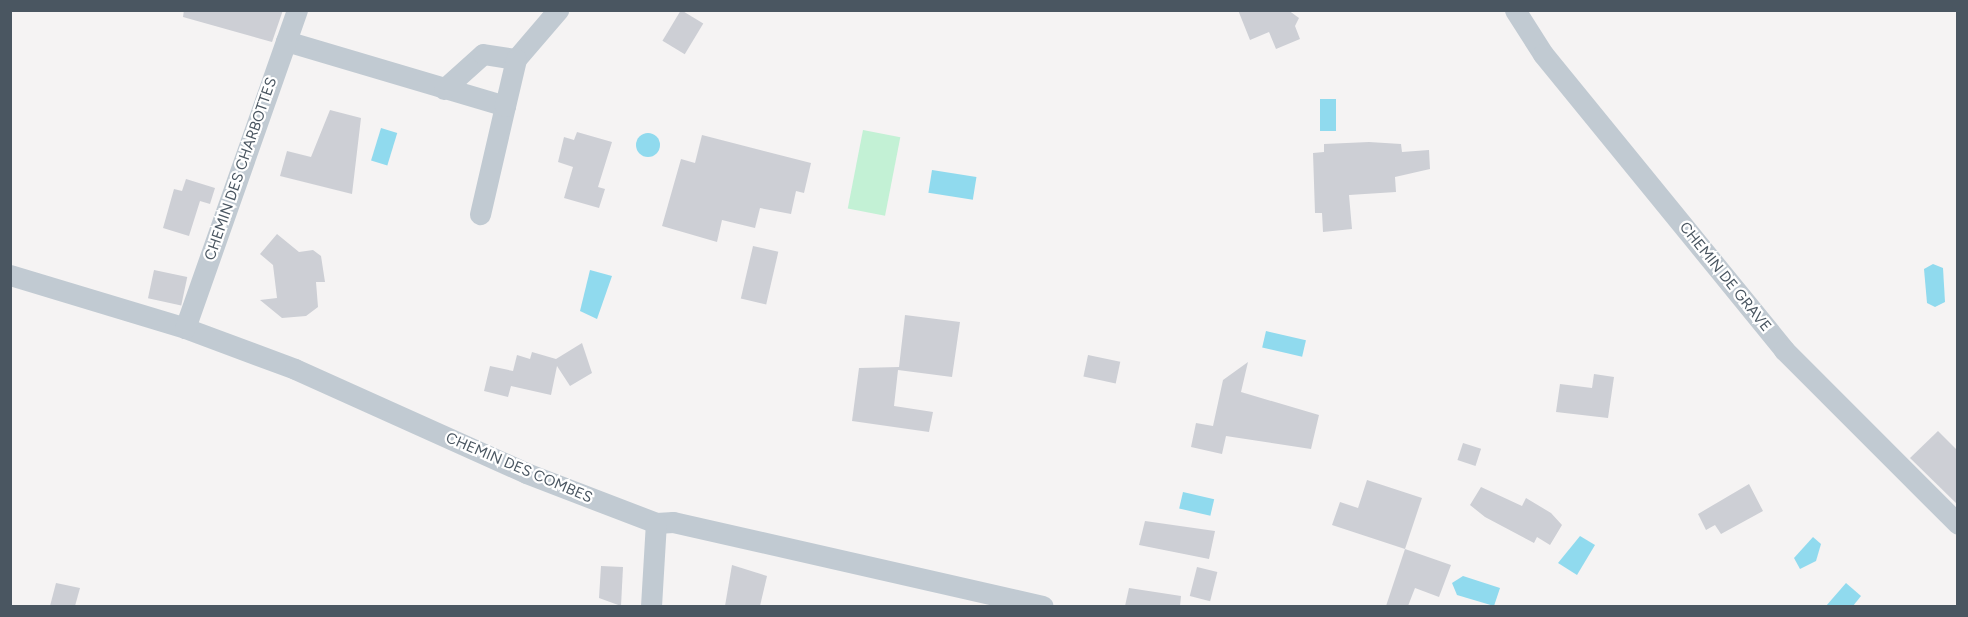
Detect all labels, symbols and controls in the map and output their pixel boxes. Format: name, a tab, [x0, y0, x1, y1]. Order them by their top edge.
street label: CHEMIN DES CHARBOTTES	[201, 75, 281, 263]
street label: CHEMIN DE GRAVE	[1675, 219, 1775, 335]
street label: CHEMIN DES COMBES	[443, 429, 595, 507]

